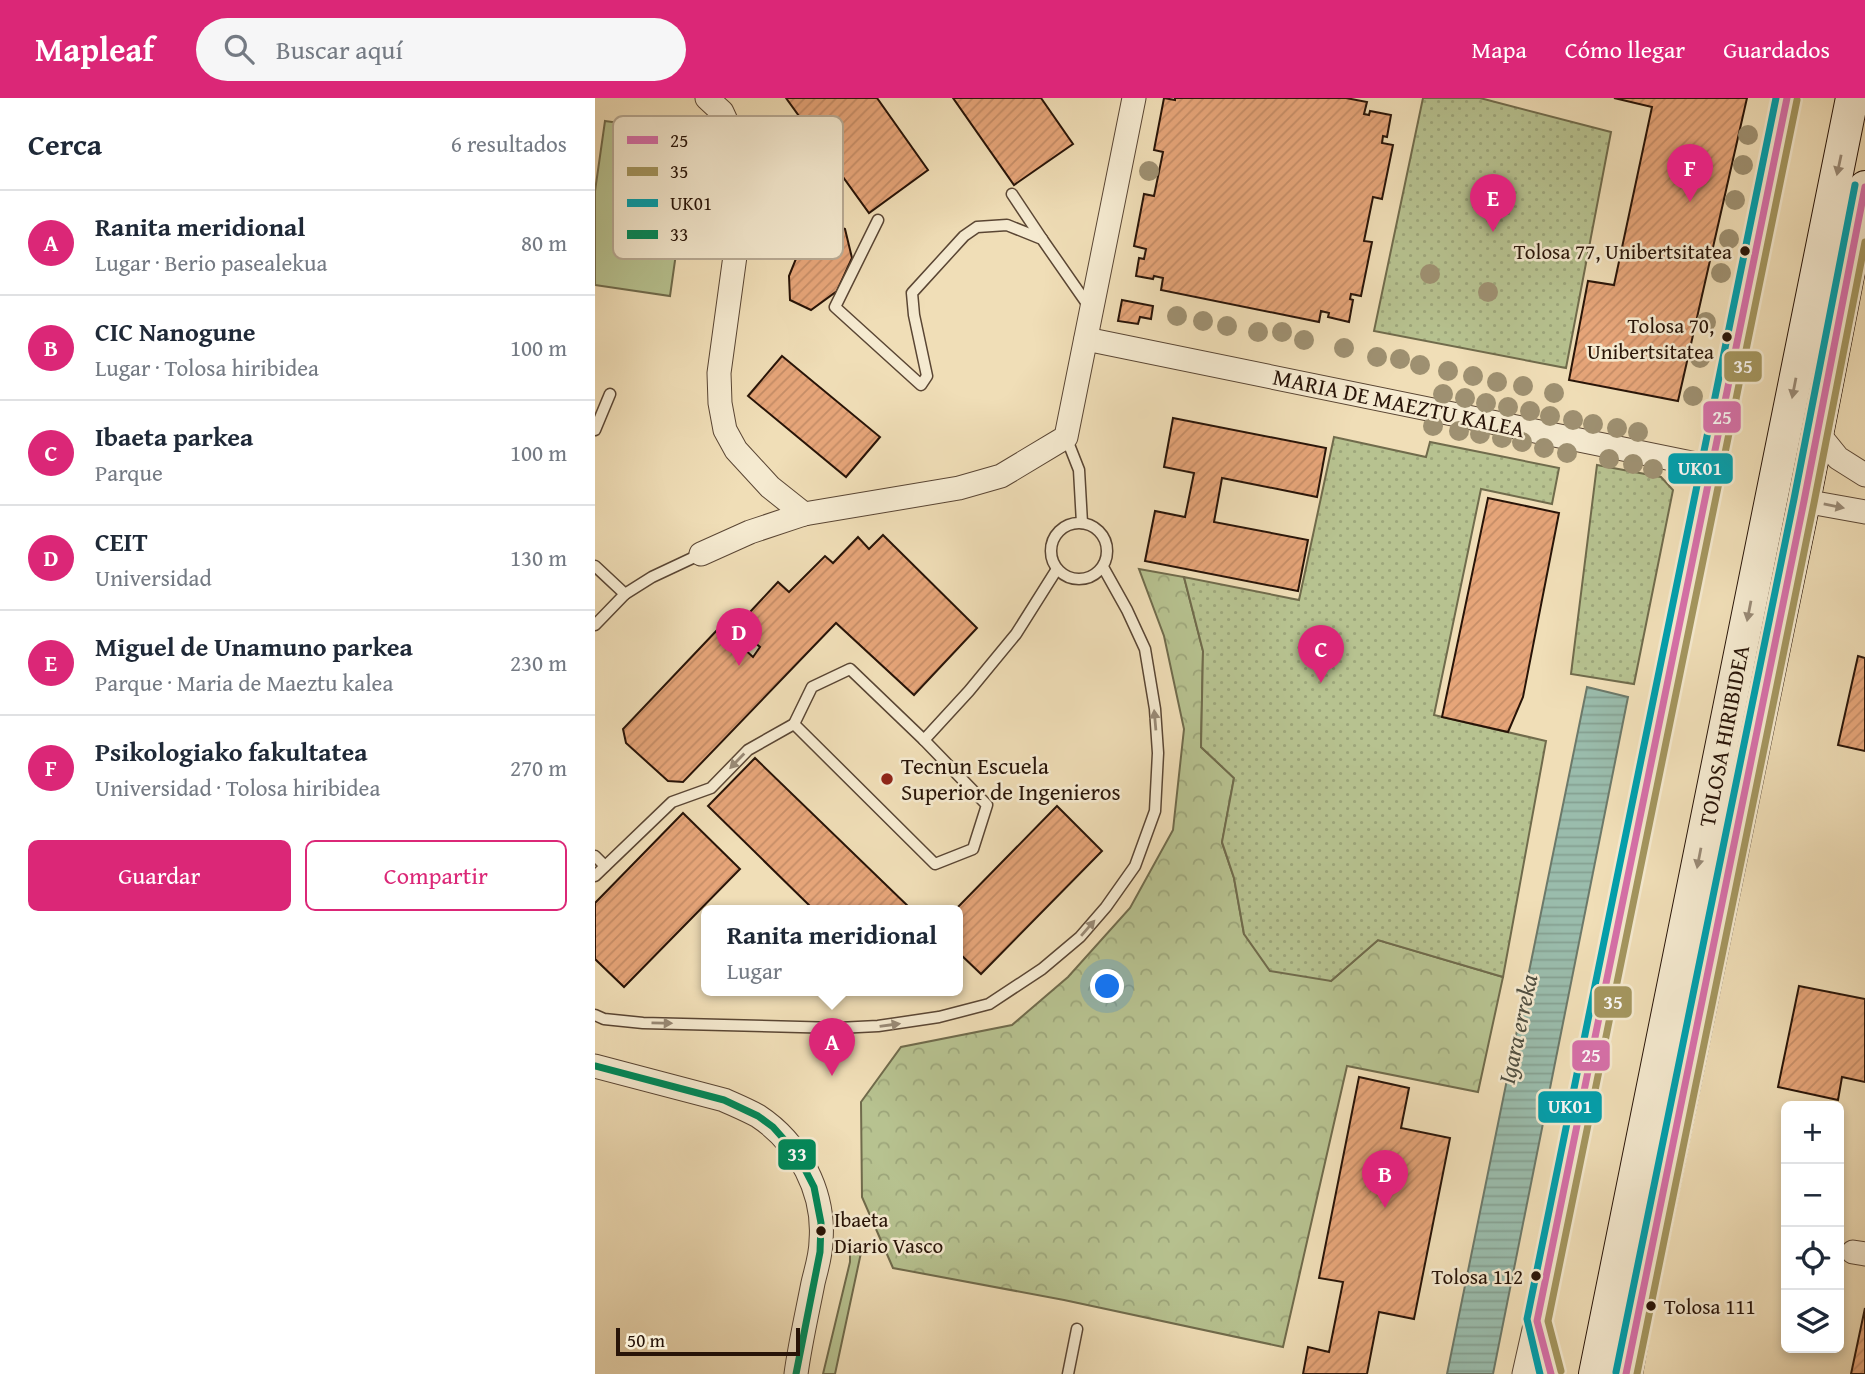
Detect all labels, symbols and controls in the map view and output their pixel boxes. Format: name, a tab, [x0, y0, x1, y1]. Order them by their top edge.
search box	[196, 18, 686, 81]
text: Mapleaf	[35, 25, 154, 73]
icon: search	[220, 30, 258, 68]
text: Buscar aquí	[276, 30, 403, 69]
text: Mapa	[1471, 32, 1527, 67]
text: Cómo llegar	[1565, 32, 1685, 67]
text: Guardados	[1723, 32, 1830, 67]
legend	[613, 116, 843, 259]
text: Cerca	[28, 122, 102, 166]
text: 25	[670, 126, 688, 154]
text: 6 resultados	[451, 127, 567, 160]
pin: F	[1667, 144, 1713, 202]
one-way arrow	[1833, 154, 1844, 176]
text: 35	[670, 157, 688, 185]
pin: E	[1470, 174, 1516, 232]
text: UK01	[670, 189, 712, 217]
text: Ranita meridional	[95, 207, 305, 246]
text: 33	[670, 220, 688, 248]
text: A	[44, 226, 58, 259]
text: 80 m	[521, 226, 567, 259]
place label: Tolosa 77, Unibertsitatea	[1514, 236, 1732, 267]
marker: Tolosa 77, Unibertsitatea	[1738, 244, 1752, 258]
text: Lugar · Berio pasealekua	[95, 246, 327, 279]
place label: Tolosa 70, Unibertsitatea	[1587, 310, 1714, 367]
text: CIC Nanogune	[95, 312, 256, 351]
marker: Tolosa 70, Unibertsitatea	[1720, 330, 1734, 344]
text: B	[44, 331, 58, 364]
text: 100 m	[510, 331, 567, 364]
line badge: 35	[1723, 350, 1763, 383]
text: Lugar · Tolosa hiribidea	[95, 351, 319, 384]
text: 35	[1733, 352, 1753, 380]
street label: MARIA DE MAEZTU KALEA	[1270, 360, 1528, 445]
one-way arrow	[1788, 377, 1799, 399]
line badge: 25	[1702, 400, 1742, 434]
text: 25	[1712, 403, 1732, 431]
text: Ibaeta parkea	[95, 417, 253, 456]
text: C	[44, 436, 58, 469]
text: 100 m	[510, 436, 567, 469]
line badge: UK01	[1667, 452, 1734, 485]
text: UK01	[1678, 454, 1722, 482]
text: Parque	[95, 456, 163, 489]
one-way arrow	[1823, 501, 1845, 512]
text: CEIT	[95, 522, 148, 561]
text: D	[44, 541, 58, 574]
text: 130 m	[510, 541, 567, 574]
text: Universidad	[95, 561, 212, 594]
one-way arrow	[1744, 600, 1755, 622]
pin: D	[716, 608, 762, 666]
pin: C	[1298, 625, 1344, 683]
text: Miguel de Unamuno parkea	[95, 627, 413, 666]
street label: TOLOSA HIRIBIDEA	[1690, 642, 1757, 830]
text: E	[45, 646, 57, 679]
text: 230 m	[510, 646, 567, 679]
text: Parque · Maria de Maeztu kalea	[95, 666, 393, 699]
one-way arrow	[1149, 709, 1160, 731]
text: Psikologiako fakultatea	[95, 732, 368, 771]
place label: Tecnun Escuela Superior de Ingenieros	[901, 749, 1121, 808]
text: F	[45, 751, 57, 784]
text: 270 m	[510, 751, 567, 784]
one-way arrow	[730, 752, 746, 769]
text: Universidad · Tolosa hiribidea	[95, 771, 380, 804]
marker: Tecnun Escuela Superior de Ingenieros	[879, 771, 895, 787]
button: Guardar	[28, 840, 291, 911]
button: Compartir	[305, 840, 567, 911]
one-way arrow	[1694, 847, 1705, 869]
popup	[701, 905, 963, 996]
text: Ranita meridional	[727, 915, 937, 954]
one-way arrow	[1080, 919, 1096, 936]
text: Lugar	[727, 954, 782, 987]
your location	[1090, 969, 1124, 1003]
water label: Igara erreka	[1489, 971, 1546, 1087]
line badge: 35	[1593, 985, 1633, 1019]
text: 35	[1603, 988, 1623, 1016]
one-way arrow	[652, 1017, 674, 1029]
pin: A	[809, 1018, 855, 1076]
one-way arrow	[879, 1019, 901, 1030]
line badge: 25	[1571, 1039, 1611, 1072]
text: 25	[1581, 1041, 1601, 1069]
line badge: UK01	[1537, 1090, 1603, 1124]
text: UK01	[1548, 1092, 1592, 1120]
map controls	[1781, 1101, 1844, 1353]
button: +	[1781, 1101, 1844, 1164]
line badge: 33	[777, 1138, 817, 1171]
text: 33	[787, 1140, 807, 1168]
pin: B	[1362, 1150, 1408, 1208]
button: −	[1781, 1164, 1844, 1227]
place label: Ibaeta Diario Vasco	[834, 1204, 943, 1261]
marker: Ibaeta Diario Vasco	[814, 1224, 828, 1238]
button: locate	[1781, 1227, 1844, 1290]
place label: Tolosa 112	[1432, 1261, 1523, 1292]
marker: Tolosa 112	[1529, 1269, 1543, 1283]
button: layers	[1781, 1290, 1844, 1353]
place label: Tolosa 111	[1664, 1291, 1756, 1322]
marker: Tolosa 111	[1644, 1299, 1658, 1313]
scale bar	[616, 1325, 800, 1357]
text: 50 m	[627, 1326, 665, 1354]

